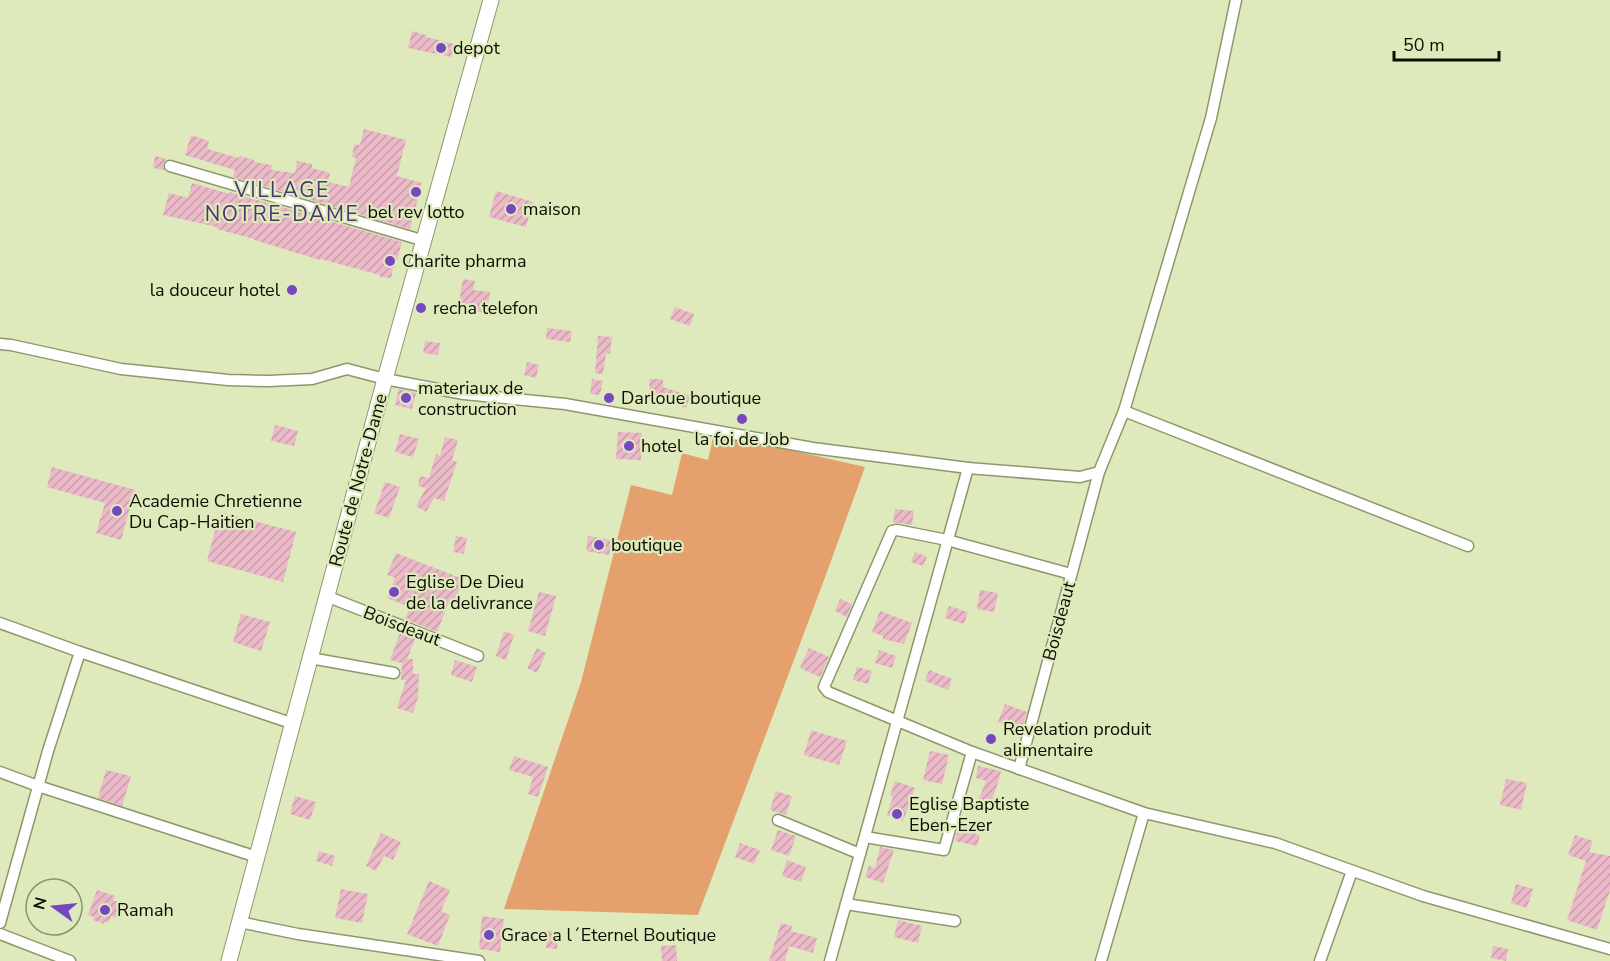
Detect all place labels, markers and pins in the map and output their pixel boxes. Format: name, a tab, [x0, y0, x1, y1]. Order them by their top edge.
place label: depot	[453, 36, 500, 60]
marker: depot	[434, 41, 448, 55]
marker: bel rev lotto	[409, 185, 423, 199]
place label: maison	[523, 197, 581, 221]
place label: bel rev lotto	[367, 200, 465, 224]
marker: maison	[504, 202, 518, 216]
place label: Charite pharma	[402, 249, 527, 273]
marker: Charite pharma	[383, 254, 397, 268]
place label: la douceur hotel	[150, 278, 281, 302]
marker: la douceur hotel	[285, 283, 299, 297]
place label: recha telefon	[433, 296, 538, 320]
marker: recha telefon	[414, 301, 428, 315]
place label: materiaux de construction	[418, 376, 523, 421]
place label: Darloue boutique	[621, 386, 761, 410]
marker: materiaux de construction	[399, 391, 413, 405]
marker: Darloue boutique	[602, 391, 616, 405]
marker: la foi de Job	[735, 412, 749, 426]
place label: la foi de Job	[694, 427, 790, 451]
place label: hotel	[641, 434, 683, 458]
marker: hotel	[622, 439, 636, 453]
place label: Academie Chretienne Du Cap-Haitien	[129, 489, 302, 534]
marker: Academie Chretienne Du Cap-Haitien	[110, 504, 124, 518]
place label: boutique	[611, 533, 682, 557]
marker: boutique	[592, 538, 606, 552]
place label: Eglise De Dieu de la delivrance	[406, 570, 533, 615]
marker: Eglise De Dieu de la delivrance	[387, 585, 401, 599]
place label: Revelation produit alimentaire	[1003, 717, 1152, 762]
marker: Revelation produit alimentaire	[984, 732, 998, 746]
place label: Eglise Baptiste Eben-Ezer	[909, 792, 1029, 837]
marker: Eglise Baptiste Eben-Ezer	[890, 807, 904, 821]
place label: Ramah	[117, 898, 174, 922]
marker: Ramah	[98, 903, 112, 917]
place label: Grace a l´Eternel Boutique	[501, 923, 716, 947]
marker: Grace a l´Eternel Boutique	[482, 928, 496, 942]

